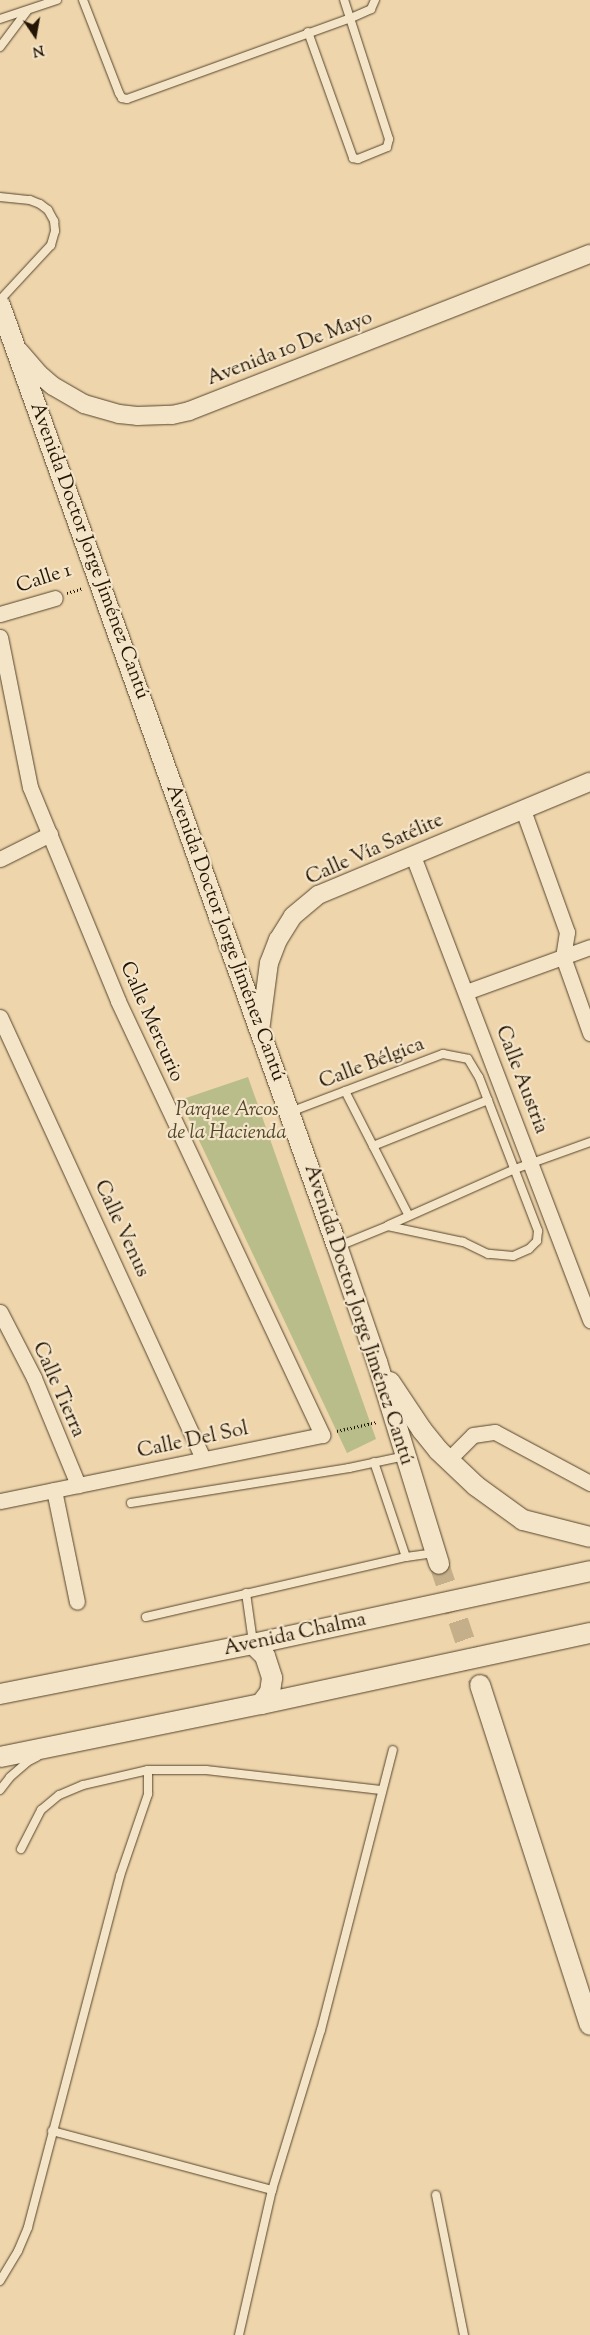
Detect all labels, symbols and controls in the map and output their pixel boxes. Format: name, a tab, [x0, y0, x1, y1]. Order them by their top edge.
north arrow	[10, 10, 60, 60]
text: N	[31, 39, 46, 61]
street label: Avenida 10 De Mayo	[204, 306, 376, 392]
street label: Avenida Doctor Jorge Jiménez Cantú	[24, 399, 154, 703]
street label: Calle 1	[13, 559, 75, 599]
street label: Avenida Doctor Jorge Jiménez Cantú	[160, 781, 290, 1085]
street label: Calle Vía Satélite	[302, 809, 448, 891]
street label: Calle Mercurio	[114, 958, 188, 1086]
street label: Calle Austria	[489, 1023, 553, 1137]
street label: Calle Bélgica	[316, 1033, 428, 1095]
park label: Parque Arcos de la Hacienda	[167, 1098, 287, 1145]
street label: Avenida Doctor Jorge Jiménez Cantú	[298, 1162, 418, 1468]
street label: Calle Venus	[88, 1177, 154, 1281]
street label: Calle Tierra	[26, 1339, 90, 1441]
street label: Calle Del Sol	[135, 1418, 251, 1464]
street label: Avenida Chalma	[222, 1608, 368, 1662]

